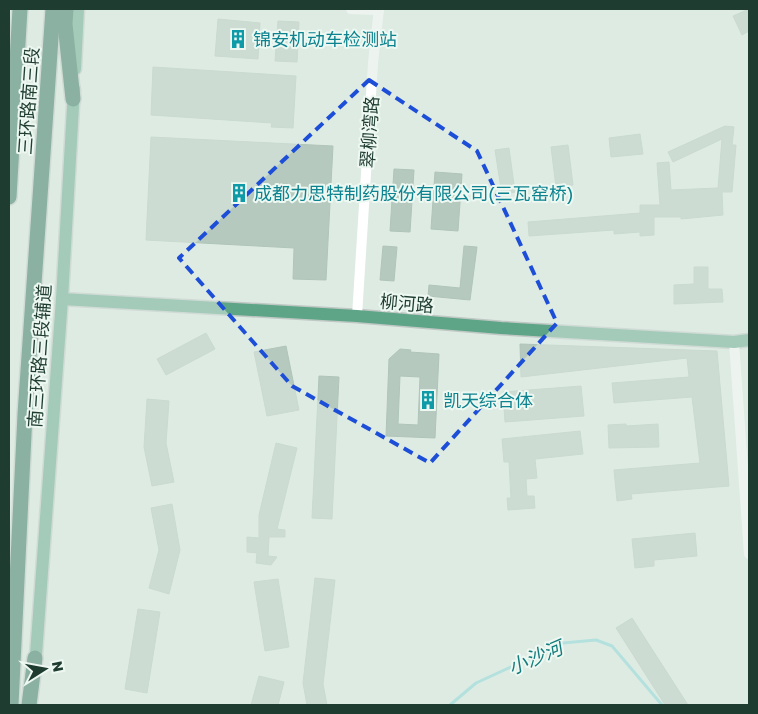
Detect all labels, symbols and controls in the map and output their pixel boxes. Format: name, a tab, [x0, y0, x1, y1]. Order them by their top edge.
building icon: 锦安机动车检测站	[227, 28, 249, 50]
place label: 锦安机动车检测站	[253, 28, 397, 50]
street label: 三环路南三段	[13, 46, 43, 156]
street label: 翠柳湾路	[356, 95, 382, 169]
building icon: 成都力思特制药股份有限公司(三瓦窑桥)	[228, 182, 250, 204]
place label: 成都力思特制药股份有限公司(三瓦窑桥)	[254, 182, 574, 204]
street label: 南三环路三段辅道	[23, 283, 55, 429]
street label: 柳河路	[379, 290, 435, 316]
building icon: 凯天综合体	[417, 389, 439, 411]
place label: 凯天综合体	[443, 389, 533, 411]
water label: 小沙河	[504, 634, 569, 679]
north arrow	[20, 644, 70, 694]
text: N	[49, 660, 68, 673]

